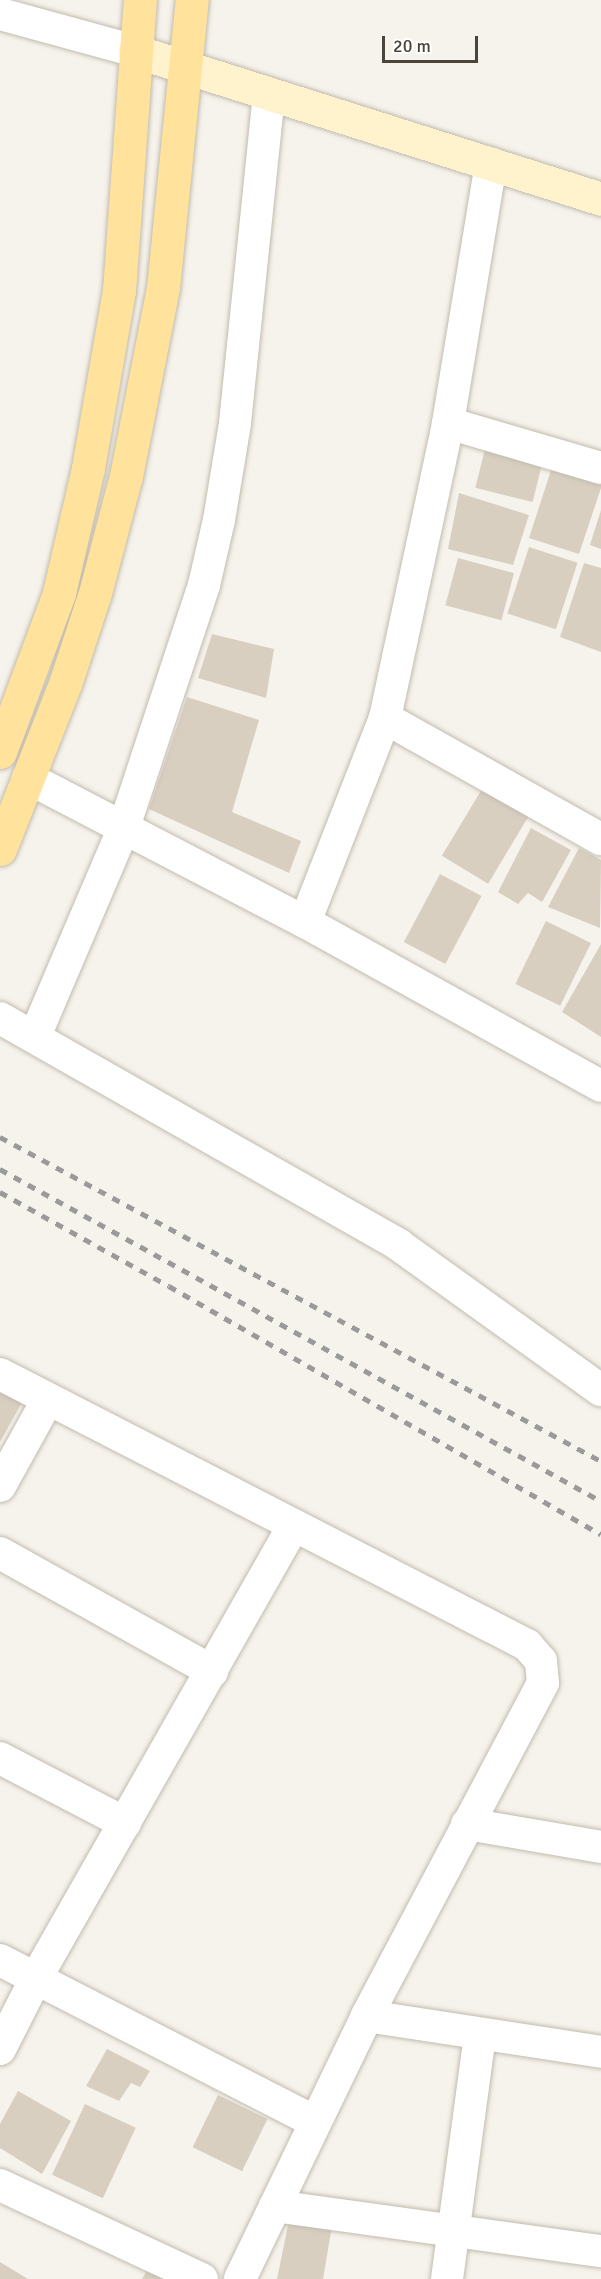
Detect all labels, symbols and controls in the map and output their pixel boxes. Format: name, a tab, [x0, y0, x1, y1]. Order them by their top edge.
scale bar	[385, 24, 481, 62]
text: 20 m	[393, 35, 431, 57]

